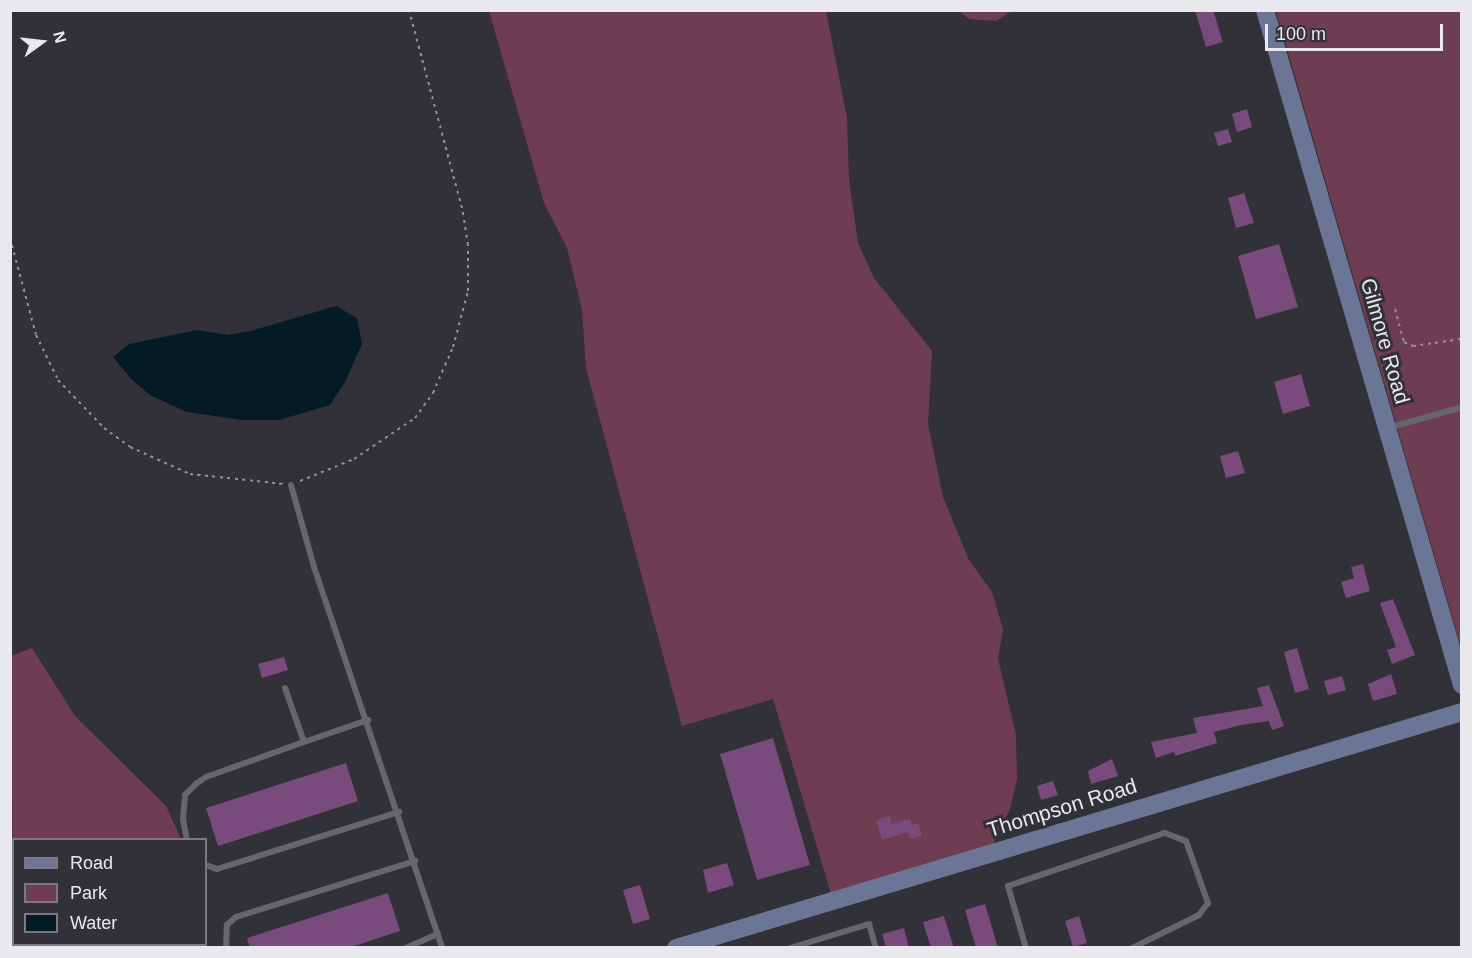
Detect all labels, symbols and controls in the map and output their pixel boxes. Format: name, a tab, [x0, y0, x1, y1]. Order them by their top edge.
north arrow	[12, 12, 72, 72]
scale bar	[1268, 12, 1446, 50]
text: 100 m	[1276, 24, 1326, 44]
text: N	[50, 29, 70, 45]
street label: Gilmore Road	[1355, 275, 1415, 407]
street label: Thompson Road	[984, 773, 1140, 843]
legend	[12, 838, 207, 946]
text: Road	[70, 853, 113, 873]
text: Park	[70, 883, 107, 903]
text: Water	[70, 913, 117, 933]

